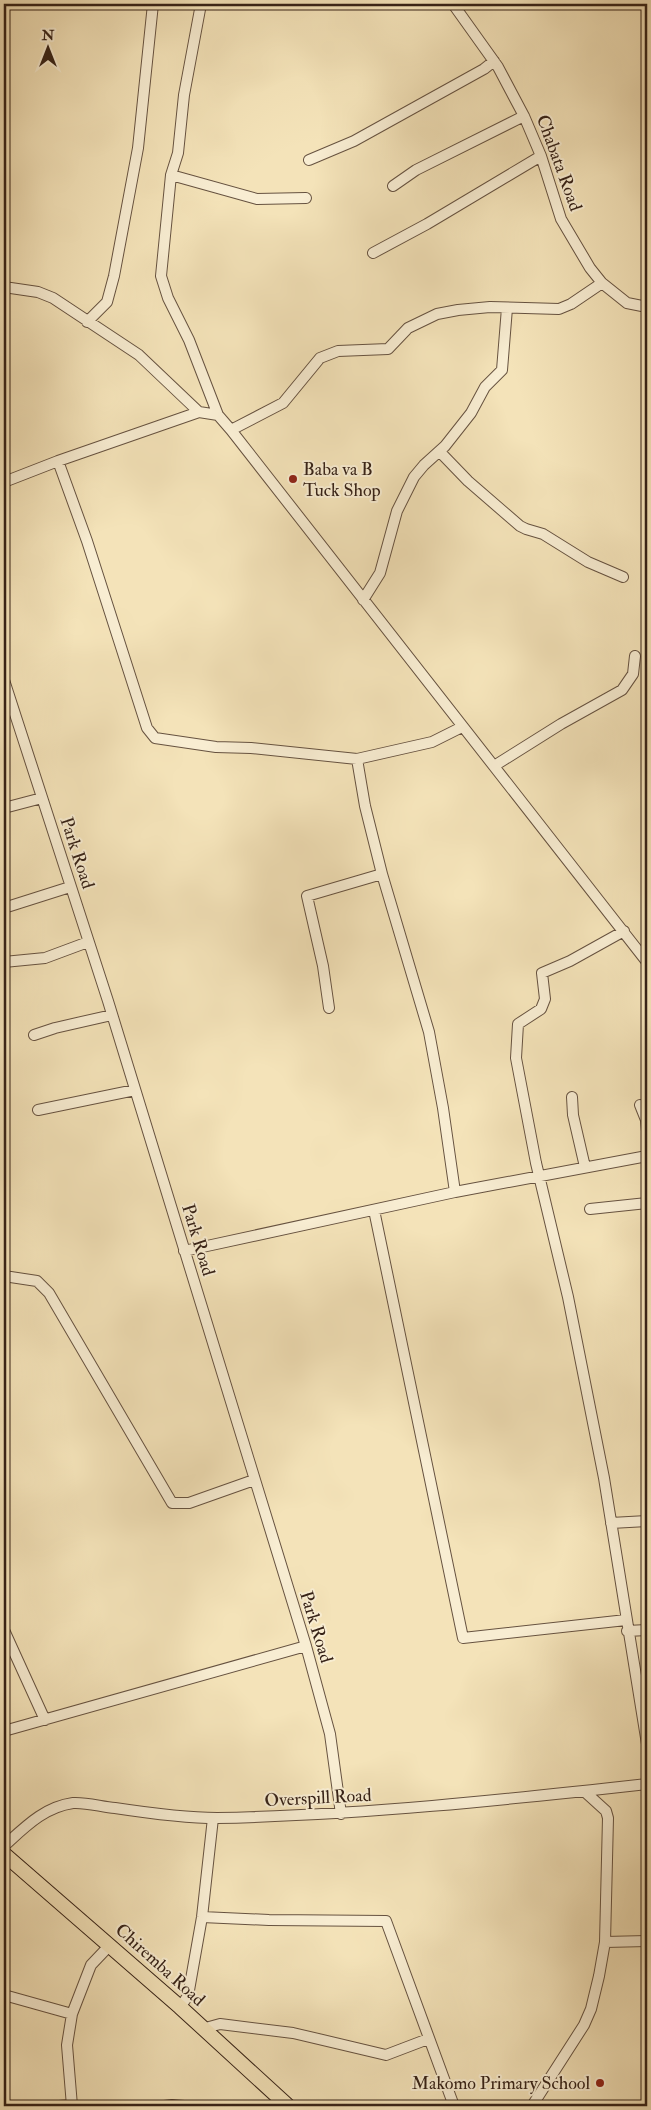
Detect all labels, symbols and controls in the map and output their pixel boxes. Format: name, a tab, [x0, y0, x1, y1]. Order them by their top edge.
north arrow	[22, 22, 72, 72]
text: N	[41, 27, 55, 44]
street label: Chabata Road	[531, 112, 587, 214]
place label: Baba va B Tuck Shop	[303, 458, 381, 502]
marker: Baba va B Tuck Shop	[287, 473, 299, 485]
street label: Park Road	[55, 814, 99, 892]
street label: Park Road	[176, 1201, 220, 1279]
street label: Park Road	[294, 1588, 338, 1666]
street label: Overspill Road	[264, 1784, 372, 1812]
street label: Chiremba Road	[110, 1919, 210, 2011]
place label: Makomo Primary School	[412, 2072, 590, 2095]
marker: Makomo Primary School	[594, 2077, 606, 2089]

